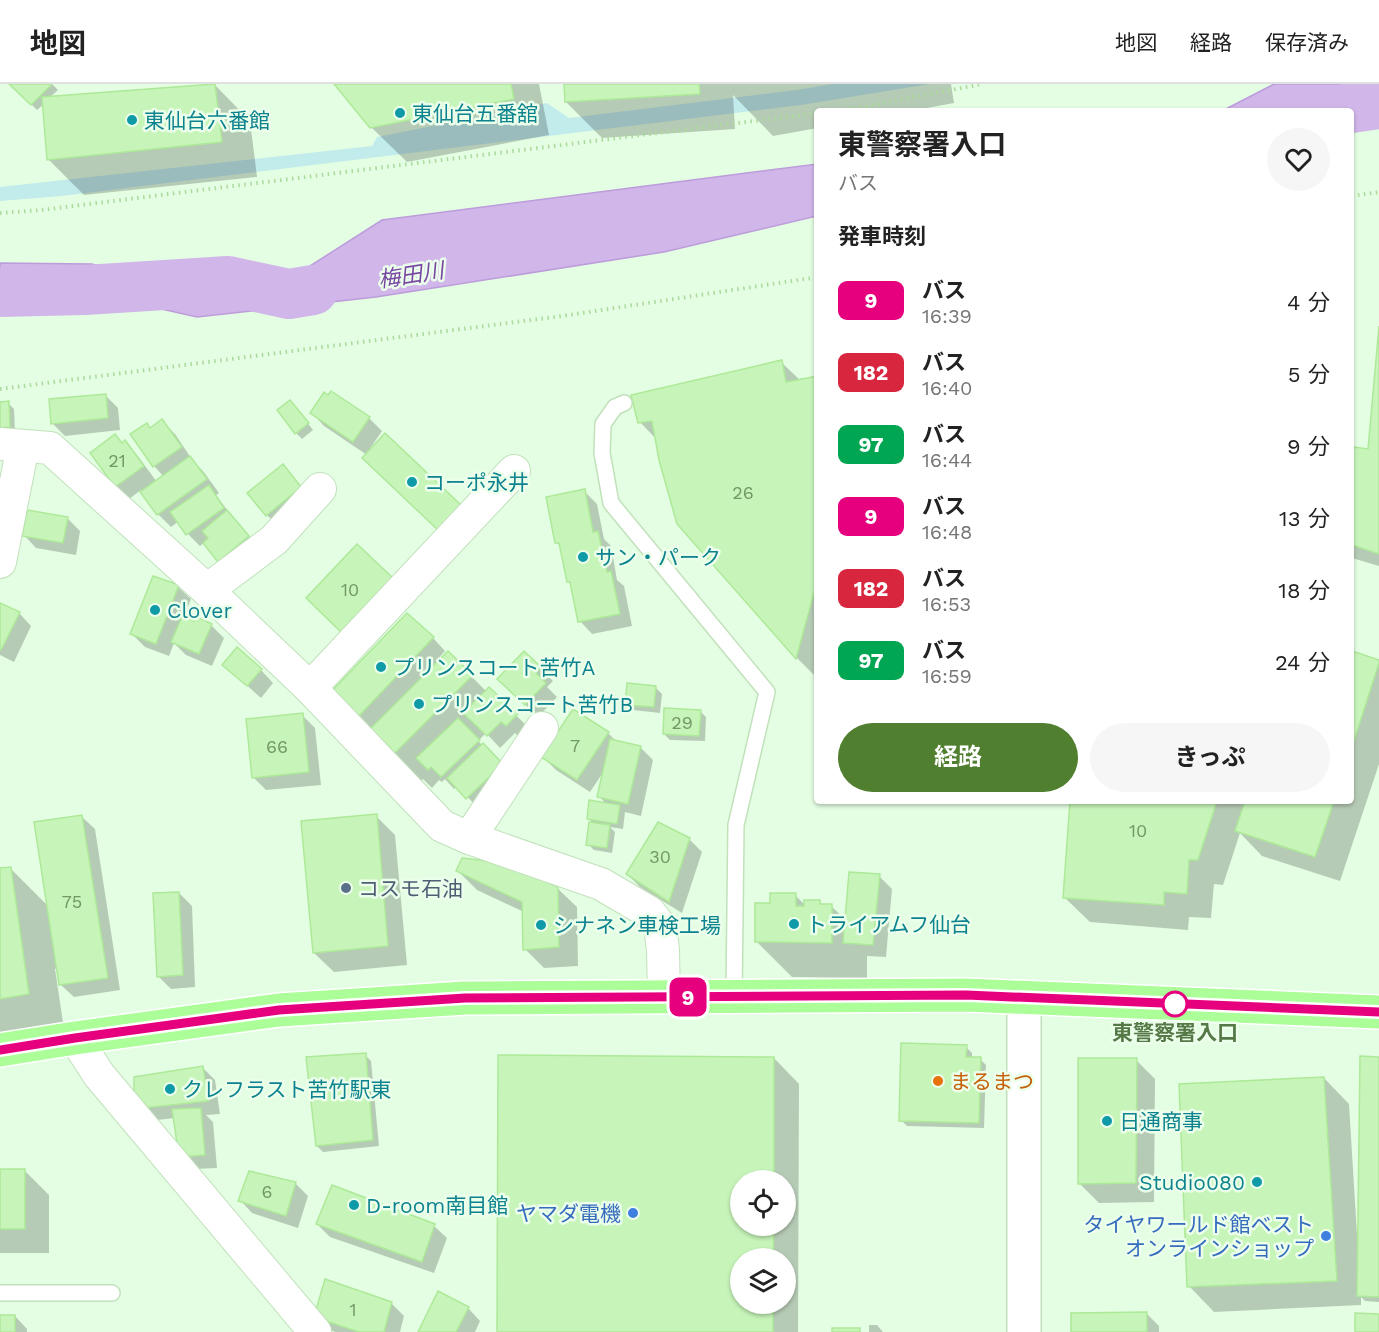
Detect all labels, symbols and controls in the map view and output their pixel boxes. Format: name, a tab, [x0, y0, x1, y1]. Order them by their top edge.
text: 地図	[30, 27, 86, 60]
text: 地図	[1115, 30, 1157, 55]
text: 経路	[1190, 30, 1232, 55]
text: 保存済み	[1265, 30, 1349, 55]
place label: 東仙台五番舘	[412, 101, 538, 126]
marker: 東仙台五番舘	[393, 106, 407, 120]
place label: 東仙台六番館	[144, 108, 270, 133]
marker: 東仙台六番館	[125, 113, 139, 127]
text: 東警察署入口	[838, 128, 1006, 161]
button: heart	[1267, 128, 1330, 191]
text: バス	[838, 171, 878, 195]
text: 発車時刻	[838, 224, 926, 249]
water label: 梅田川	[376, 257, 448, 293]
text: バス	[922, 278, 966, 303]
text: 9	[865, 288, 877, 313]
text: 4 分	[1287, 290, 1330, 315]
text: 16:39	[922, 304, 972, 328]
text: バス	[922, 350, 966, 375]
text: 182	[854, 360, 888, 385]
text: 5 分	[1288, 362, 1330, 387]
text: 16:40	[922, 376, 973, 400]
text: バス	[922, 422, 966, 447]
text: 97	[858, 432, 884, 457]
text: 9 分	[1287, 434, 1330, 459]
text: 16:44	[922, 448, 972, 472]
house number: 21	[108, 450, 126, 471]
place label: コーポ永井	[424, 470, 529, 495]
marker: コーポ永井	[405, 475, 419, 489]
house number: 26	[732, 482, 754, 503]
text: バス	[922, 494, 966, 519]
text: 9	[865, 504, 877, 529]
text: 13 分	[1279, 506, 1330, 531]
text: 16:48	[922, 520, 972, 544]
place label: サン・パーク	[595, 545, 721, 570]
marker: サン・パーク	[576, 550, 590, 564]
text: バス	[922, 566, 966, 591]
text: 182	[854, 576, 888, 601]
text: 18 分	[1278, 578, 1330, 603]
house number: 10	[341, 579, 359, 600]
text: 16:53	[922, 592, 971, 616]
place label: Clover	[167, 598, 232, 623]
marker: Clover	[148, 603, 162, 617]
text: バス	[922, 638, 966, 663]
text: 97	[858, 648, 884, 673]
text: 24 分	[1275, 650, 1330, 675]
place label: プリンスコート苦竹A	[393, 655, 596, 680]
marker: プリンスコート苦竹A	[374, 660, 388, 674]
text: 16:59	[922, 664, 972, 688]
place label: プリンスコート苦竹B	[431, 692, 633, 717]
marker: プリンスコート苦竹B	[412, 697, 426, 711]
house number: 29	[671, 712, 693, 733]
button: 経路	[838, 723, 1078, 792]
button: きっぷ	[1090, 723, 1330, 792]
house number: 7	[570, 735, 580, 756]
house number: 66	[266, 736, 288, 757]
house number: 10	[1129, 820, 1147, 841]
house number: 30	[649, 846, 671, 867]
place label: コスモ石油	[358, 876, 463, 901]
marker: コスモ石油	[339, 881, 353, 895]
house number: 75	[62, 891, 82, 912]
place label: トライアムフ仙台	[806, 912, 971, 937]
place label: シナネン車検工場	[553, 913, 721, 938]
marker: トライアムフ仙台	[787, 917, 801, 931]
marker: シナネン車検工場	[534, 918, 548, 932]
line badge: 9	[668, 978, 708, 1016]
text: 9	[682, 985, 694, 1010]
marker: 東警察署入口	[1162, 991, 1188, 1017]
place label: 東警察署入口	[1112, 1020, 1238, 1045]
place label: まるまつ	[950, 1069, 1034, 1094]
marker: まるまつ	[931, 1074, 945, 1088]
place label: クレフラスト苦竹駅東	[182, 1077, 392, 1102]
marker: クレフラスト苦竹駅東	[163, 1082, 177, 1096]
place label: 日通商事	[1119, 1109, 1203, 1134]
marker: 日通商事	[1100, 1114, 1114, 1128]
map controls	[730, 1170, 796, 1314]
button: locate	[730, 1170, 796, 1236]
place label: Studio080	[1139, 1170, 1245, 1195]
marker: Studio080	[1250, 1175, 1264, 1189]
house number: 6	[262, 1181, 272, 1202]
place label: D-room南目館	[366, 1193, 508, 1218]
marker: D-room南目館	[347, 1198, 361, 1212]
place label: ヤマダ電機	[516, 1201, 621, 1226]
marker: ヤマダ電機	[626, 1206, 640, 1220]
place label: タイヤワールド館ベスト オンラインショップ	[1083, 1212, 1314, 1261]
marker: タイヤワールド館ベスト オンラインショップ	[1319, 1229, 1333, 1243]
button: layers	[730, 1248, 796, 1314]
house number: 1	[349, 1299, 357, 1320]

